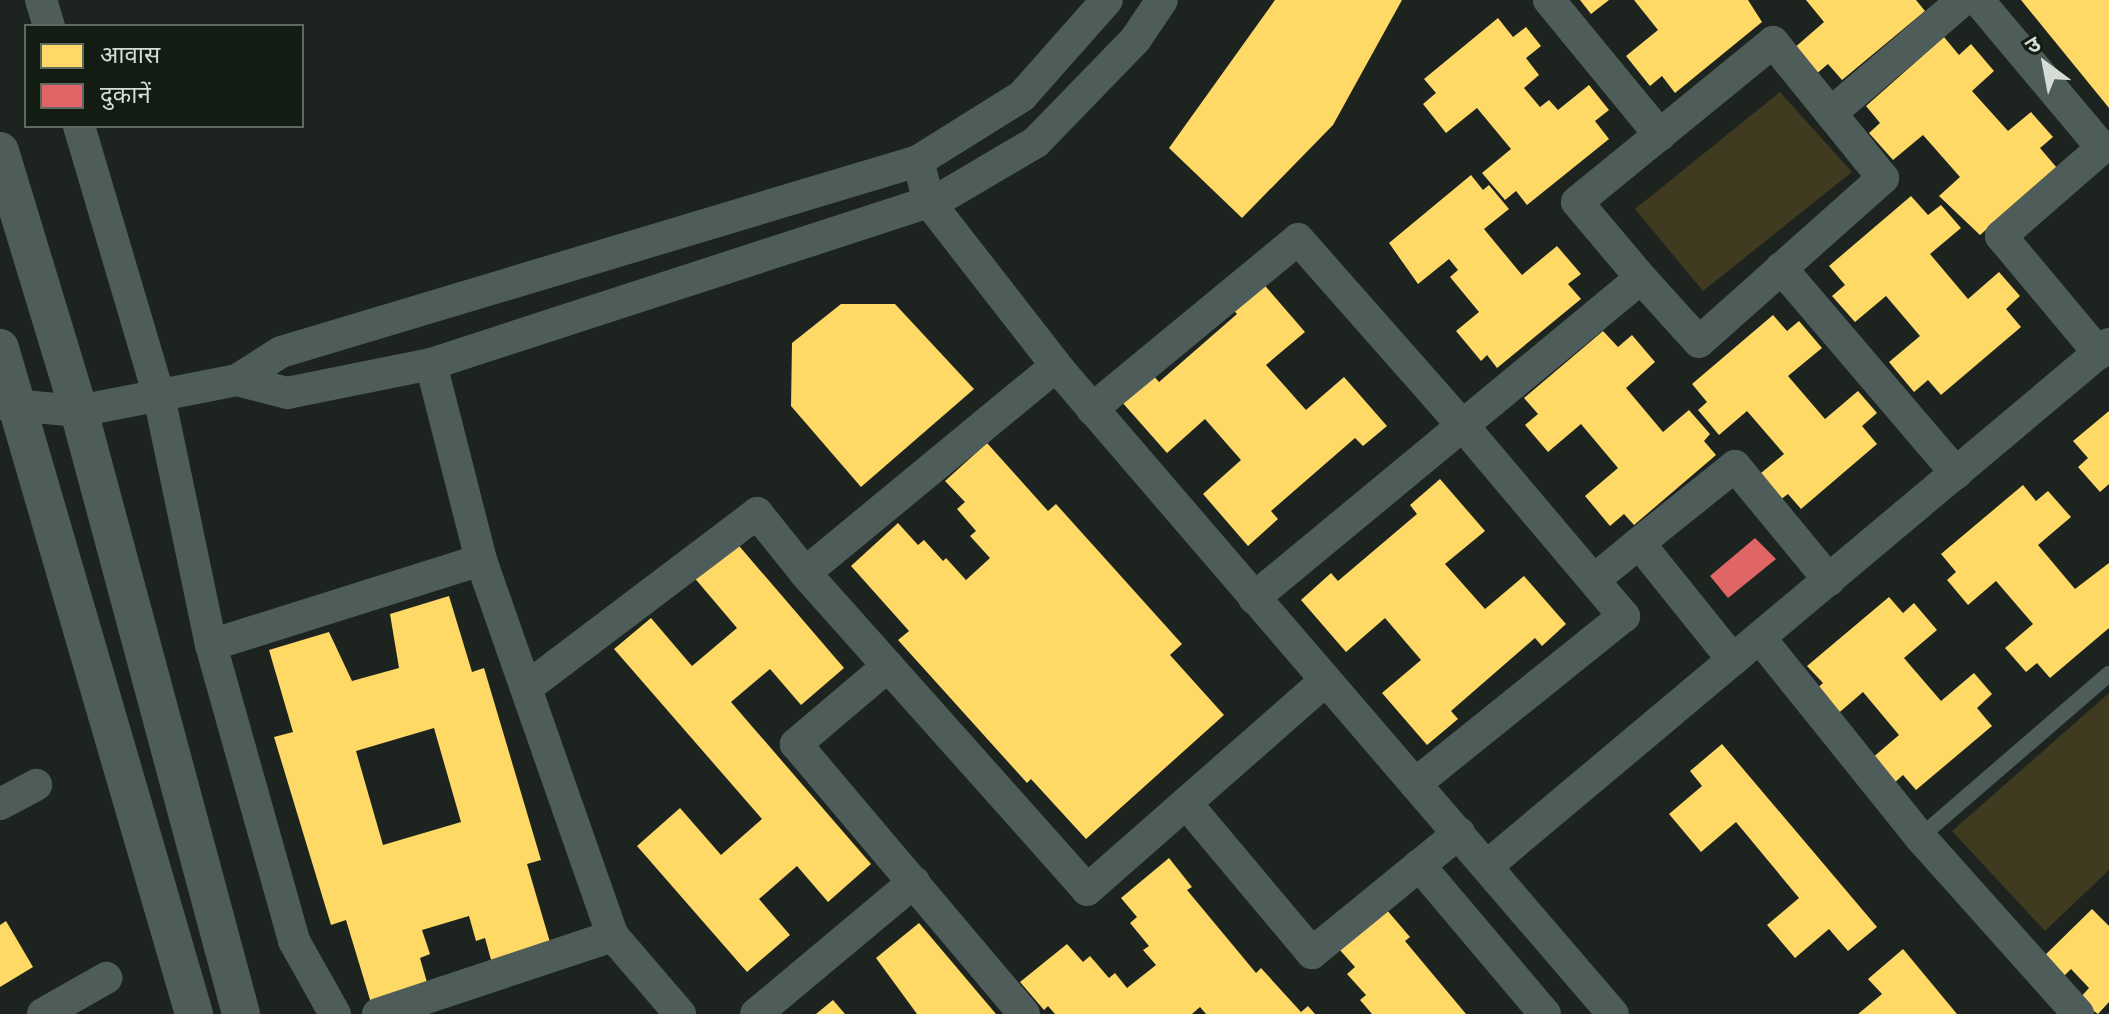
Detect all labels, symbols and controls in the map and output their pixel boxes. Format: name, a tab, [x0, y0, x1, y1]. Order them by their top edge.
legend	[24, 24, 304, 128]
north arrow	[2005, 24, 2085, 104]
text: उ	[2020, 29, 2045, 58]
text: आवास	[100, 39, 160, 68]
text: दुकानें	[100, 79, 151, 108]

